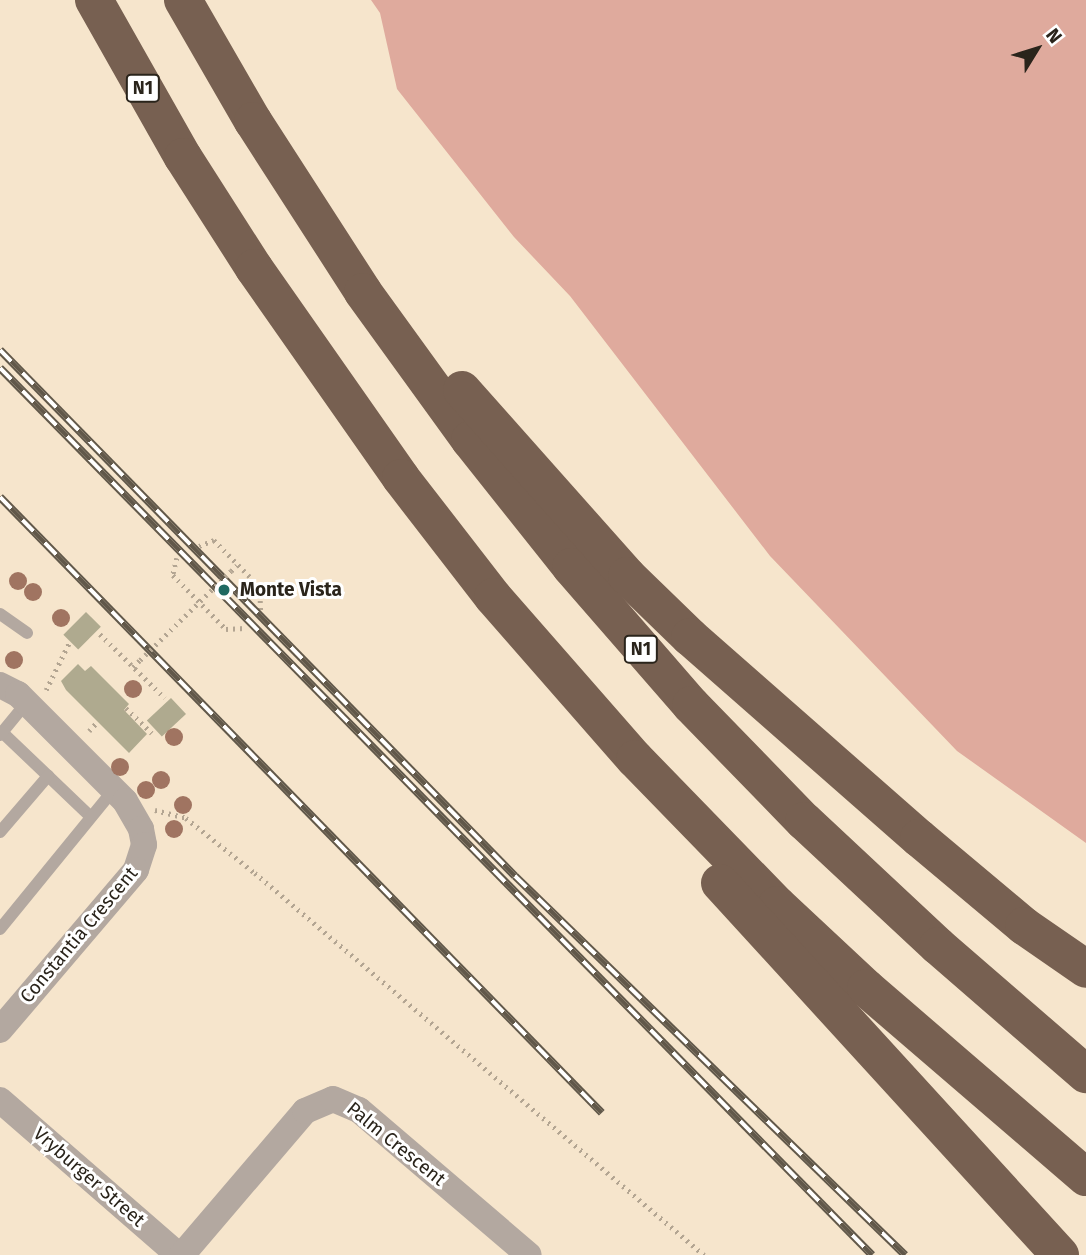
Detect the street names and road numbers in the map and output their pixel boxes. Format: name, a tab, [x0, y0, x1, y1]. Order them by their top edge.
road number: N1	[125, 74, 160, 102]
road number: N1	[624, 634, 658, 664]
street label: Constantia Crescent	[15, 862, 143, 1008]
street label: Palm Crescent	[342, 1097, 450, 1191]
street label: Vryburger Street	[29, 1122, 149, 1232]

